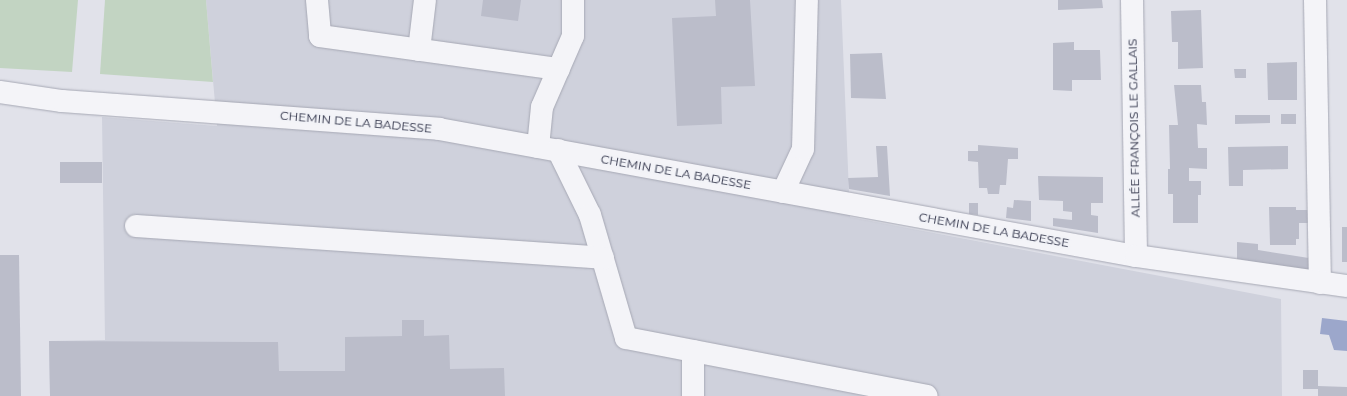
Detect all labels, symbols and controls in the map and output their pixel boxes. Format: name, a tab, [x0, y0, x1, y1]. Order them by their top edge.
street label: ALLÉE FRANÇOIS LE GALLAIS	[1125, 39, 1143, 217]
street label: CHEMIN DE LA BADESSE	[279, 108, 433, 136]
street label: CHEMIN DE LA BADESSE	[600, 152, 752, 192]
street label: CHEMIN DE LA BADESSE	[918, 210, 1070, 250]

